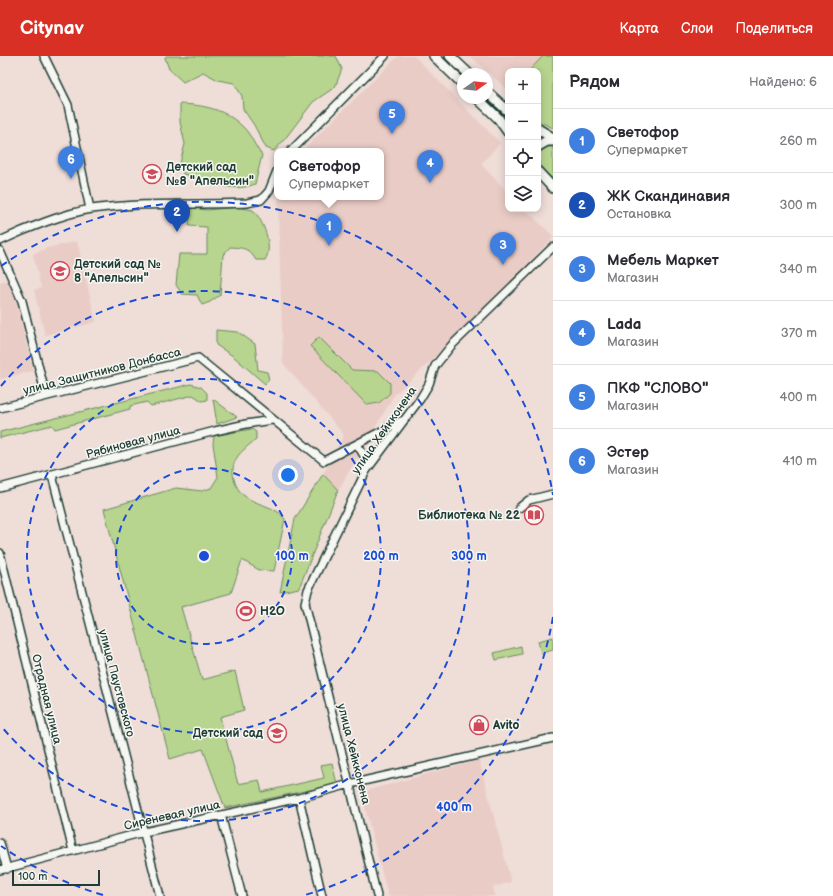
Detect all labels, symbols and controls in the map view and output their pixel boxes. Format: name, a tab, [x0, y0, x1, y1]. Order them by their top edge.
text: Citynav	[20, 17, 84, 40]
text: Карта	[619, 20, 659, 37]
text: Слои	[681, 20, 713, 37]
text: Поделиться	[735, 20, 813, 37]
north arrow	[457, 68, 493, 104]
map controls	[505, 68, 541, 212]
button: +	[505, 68, 541, 104]
text: Рядом	[569, 72, 620, 92]
text: Найдено: 6	[749, 74, 817, 90]
pin: 5	[379, 101, 405, 134]
button: −	[505, 104, 541, 140]
text: Светофор	[607, 123, 679, 142]
text: 1	[579, 133, 585, 149]
text: 260 m	[779, 133, 817, 149]
button: locate	[505, 140, 541, 176]
text: Супермаркет	[607, 142, 688, 158]
pin: 6	[58, 146, 84, 179]
popup	[274, 148, 384, 200]
pin: 4	[417, 150, 443, 183]
text: Светофор	[289, 157, 361, 176]
place label: Детский сад №8 "Апельсин"	[166, 160, 254, 189]
school or university icon: Детский сад №8 "Апельсин"	[141, 163, 163, 185]
text: Супермаркет	[289, 176, 369, 192]
button: layers	[505, 176, 541, 212]
text: ЖК Скандинавия	[607, 187, 730, 206]
text: 2	[578, 197, 586, 213]
text: 300 m	[779, 197, 817, 213]
pin: 2	[164, 199, 190, 232]
text: Остановка	[607, 206, 672, 222]
pin: 1	[316, 213, 342, 246]
pin: 3	[490, 232, 516, 265]
text: Мебель Маркет	[607, 251, 719, 270]
place label: Детский сад № 8 "Апельсин"	[74, 257, 161, 286]
school or university icon: Детский сад № 8 "Апельсин"	[49, 260, 71, 282]
text: 3	[578, 261, 586, 277]
text: 340 m	[779, 261, 817, 277]
text: Магазин	[607, 270, 659, 286]
text: Lada	[607, 315, 641, 334]
text: 4	[578, 325, 586, 341]
text: 370 m	[781, 325, 817, 341]
text: Магазин	[607, 334, 659, 350]
street label: улица Защитников Донбасса	[22, 345, 183, 398]
text: ПКФ "СЛОВО"	[607, 379, 708, 398]
street label: улица Хейкконена	[349, 384, 420, 477]
text: 5	[578, 389, 586, 405]
text: 400 m	[780, 389, 817, 405]
text: Магазин	[607, 398, 659, 414]
street label: Рябиновая улица	[84, 423, 182, 462]
text: Эстер	[607, 443, 649, 462]
text: 6	[578, 453, 586, 469]
text: 410 m	[782, 453, 817, 469]
text: Магазин	[607, 462, 659, 478]
your location	[278, 465, 298, 485]
library icon: Библиотека № 22	[523, 504, 545, 526]
place label: Библиотека № 22	[418, 508, 521, 523]
centre of rings	[197, 549, 211, 563]
text: 100 m	[275, 549, 309, 564]
text: 200 m	[363, 549, 399, 564]
text: 300 m	[451, 549, 487, 564]
sports icon: H2O	[235, 600, 257, 622]
place label: H2O	[260, 604, 285, 619]
street label: улица Паустовского	[95, 628, 138, 739]
street label: Отрадная улица	[28, 652, 65, 746]
street label: улица Хейкконена	[334, 702, 373, 806]
shop icon: Avito	[468, 714, 490, 736]
place label: Avito	[492, 718, 519, 733]
school or university icon: Детский сад	[266, 722, 288, 744]
place label: Детский сад	[193, 726, 264, 741]
street label: Сиреневая улица	[123, 797, 222, 834]
text: 400 m	[436, 800, 472, 815]
scale bar	[12, 868, 100, 887]
text: 100 m	[18, 870, 47, 883]

